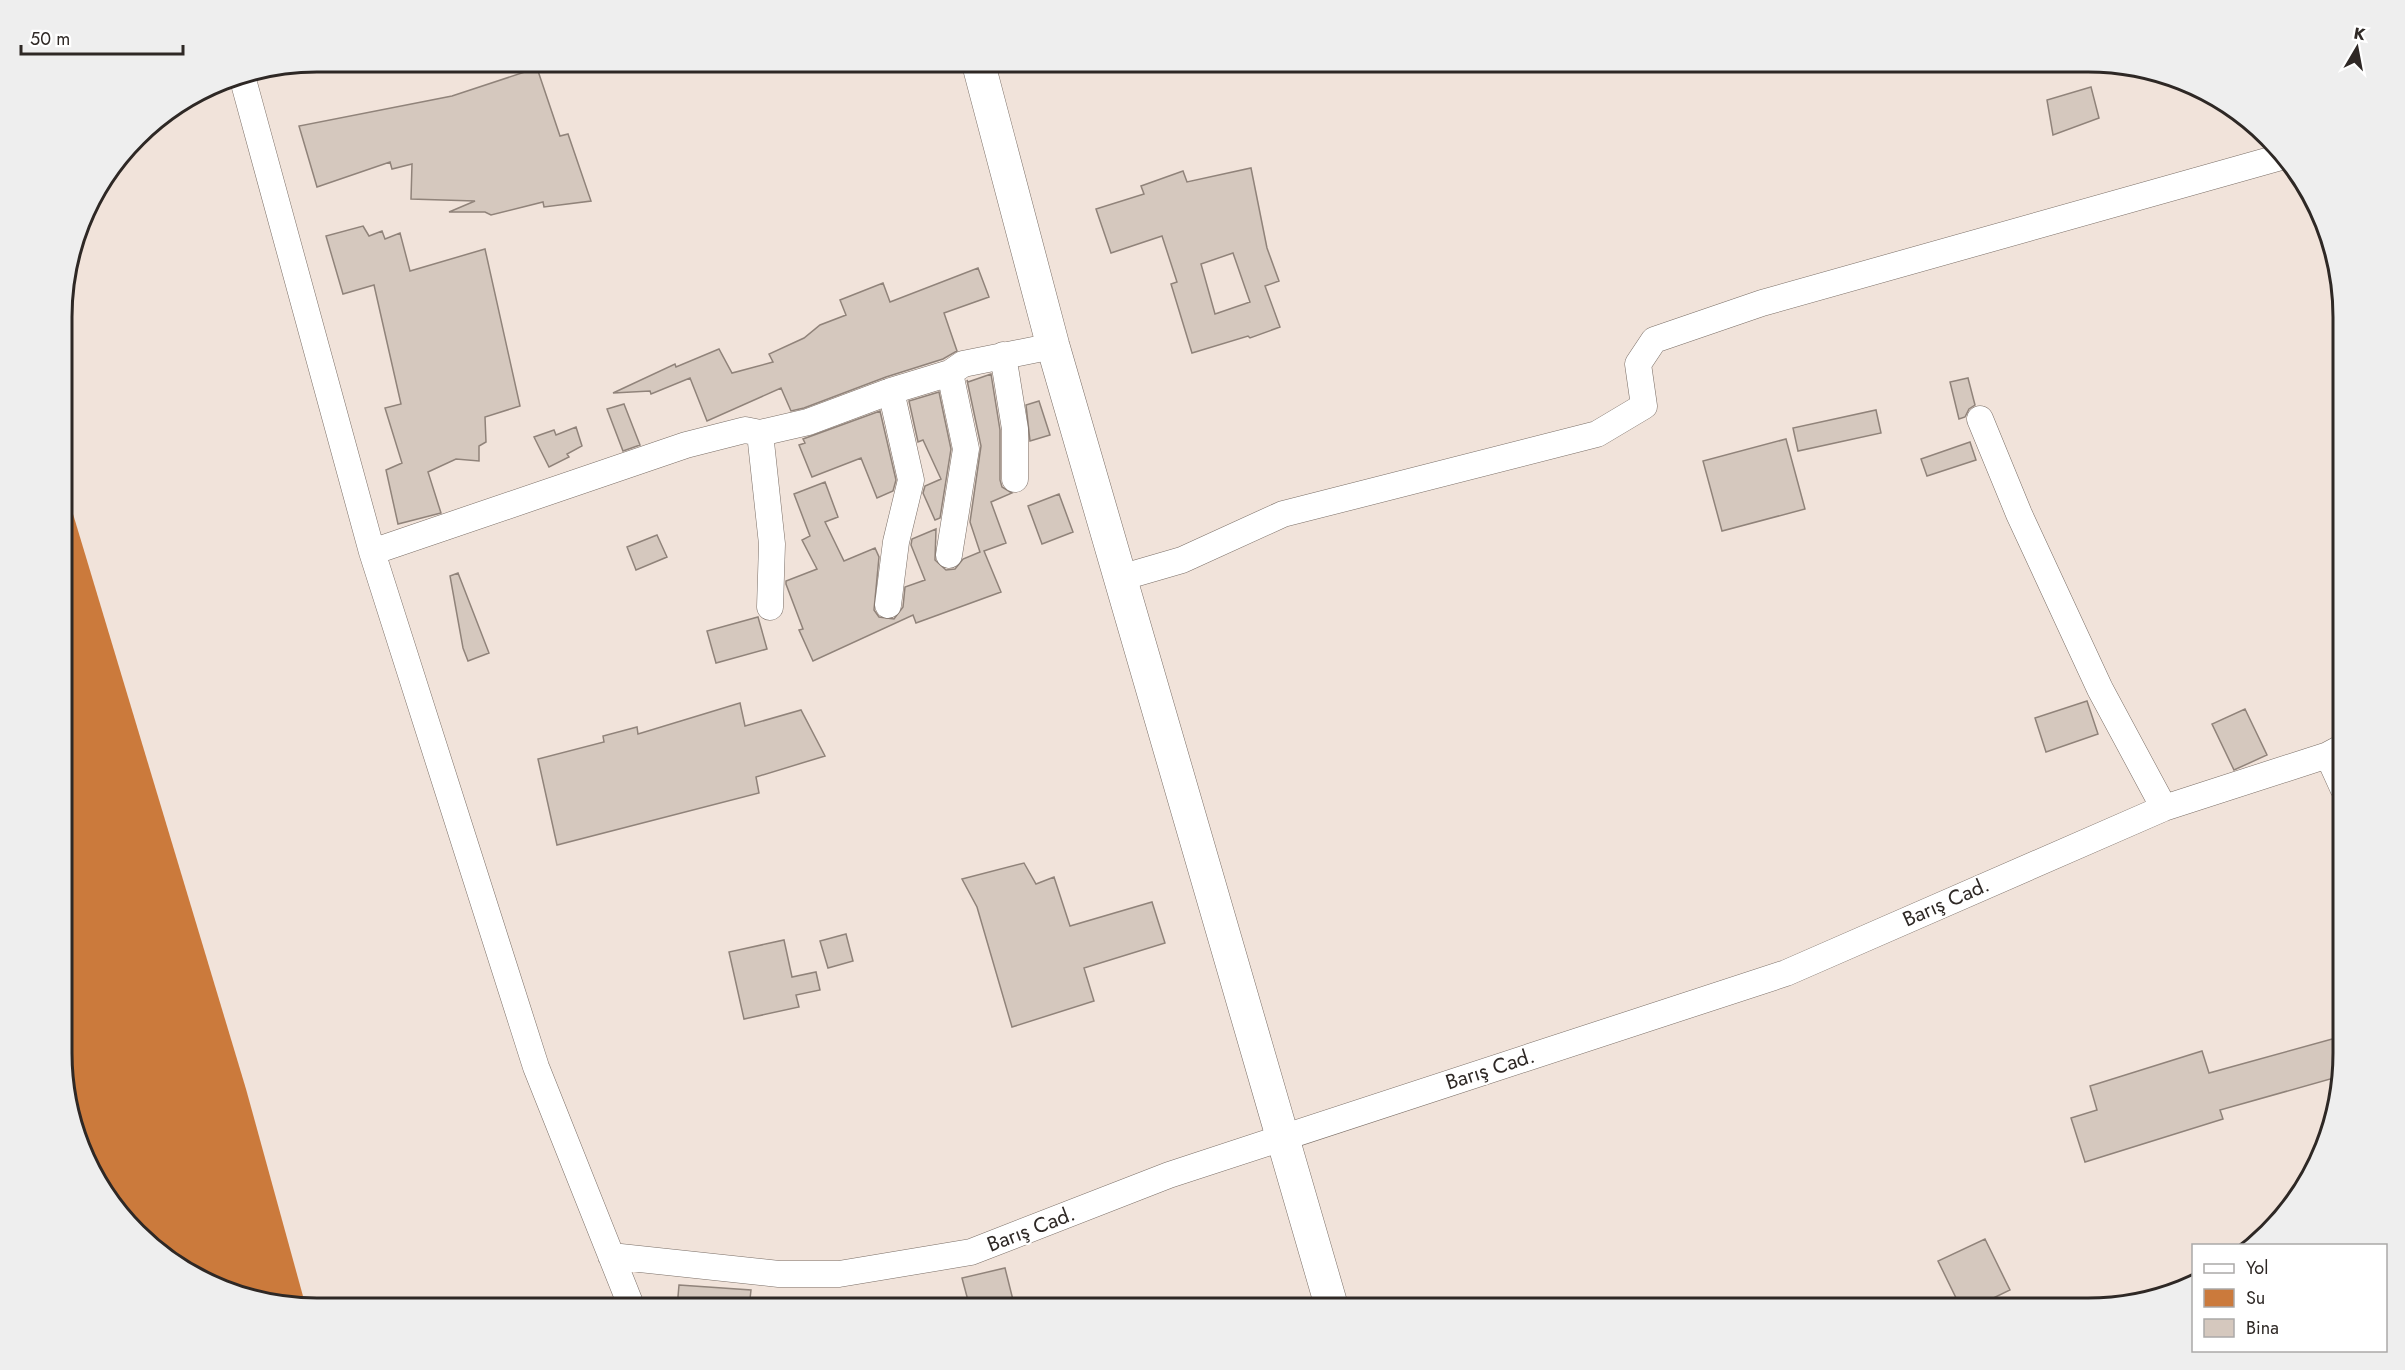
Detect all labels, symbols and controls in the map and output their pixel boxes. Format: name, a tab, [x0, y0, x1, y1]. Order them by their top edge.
scale bar	[21, 18, 183, 56]
north arrow	[2327, 18, 2387, 78]
text: K	[2352, 21, 2368, 46]
text: 50 m	[30, 26, 70, 52]
street label: Barış Cad.	[1898, 870, 1994, 934]
street label: Barış Cad.	[1442, 1041, 1538, 1097]
street label: Barış Cad.	[983, 1199, 1079, 1259]
legend	[2192, 1244, 2387, 1352]
text: Yol	[2246, 1255, 2268, 1281]
text: Su	[2246, 1285, 2265, 1311]
text: Bina	[2246, 1315, 2279, 1341]

